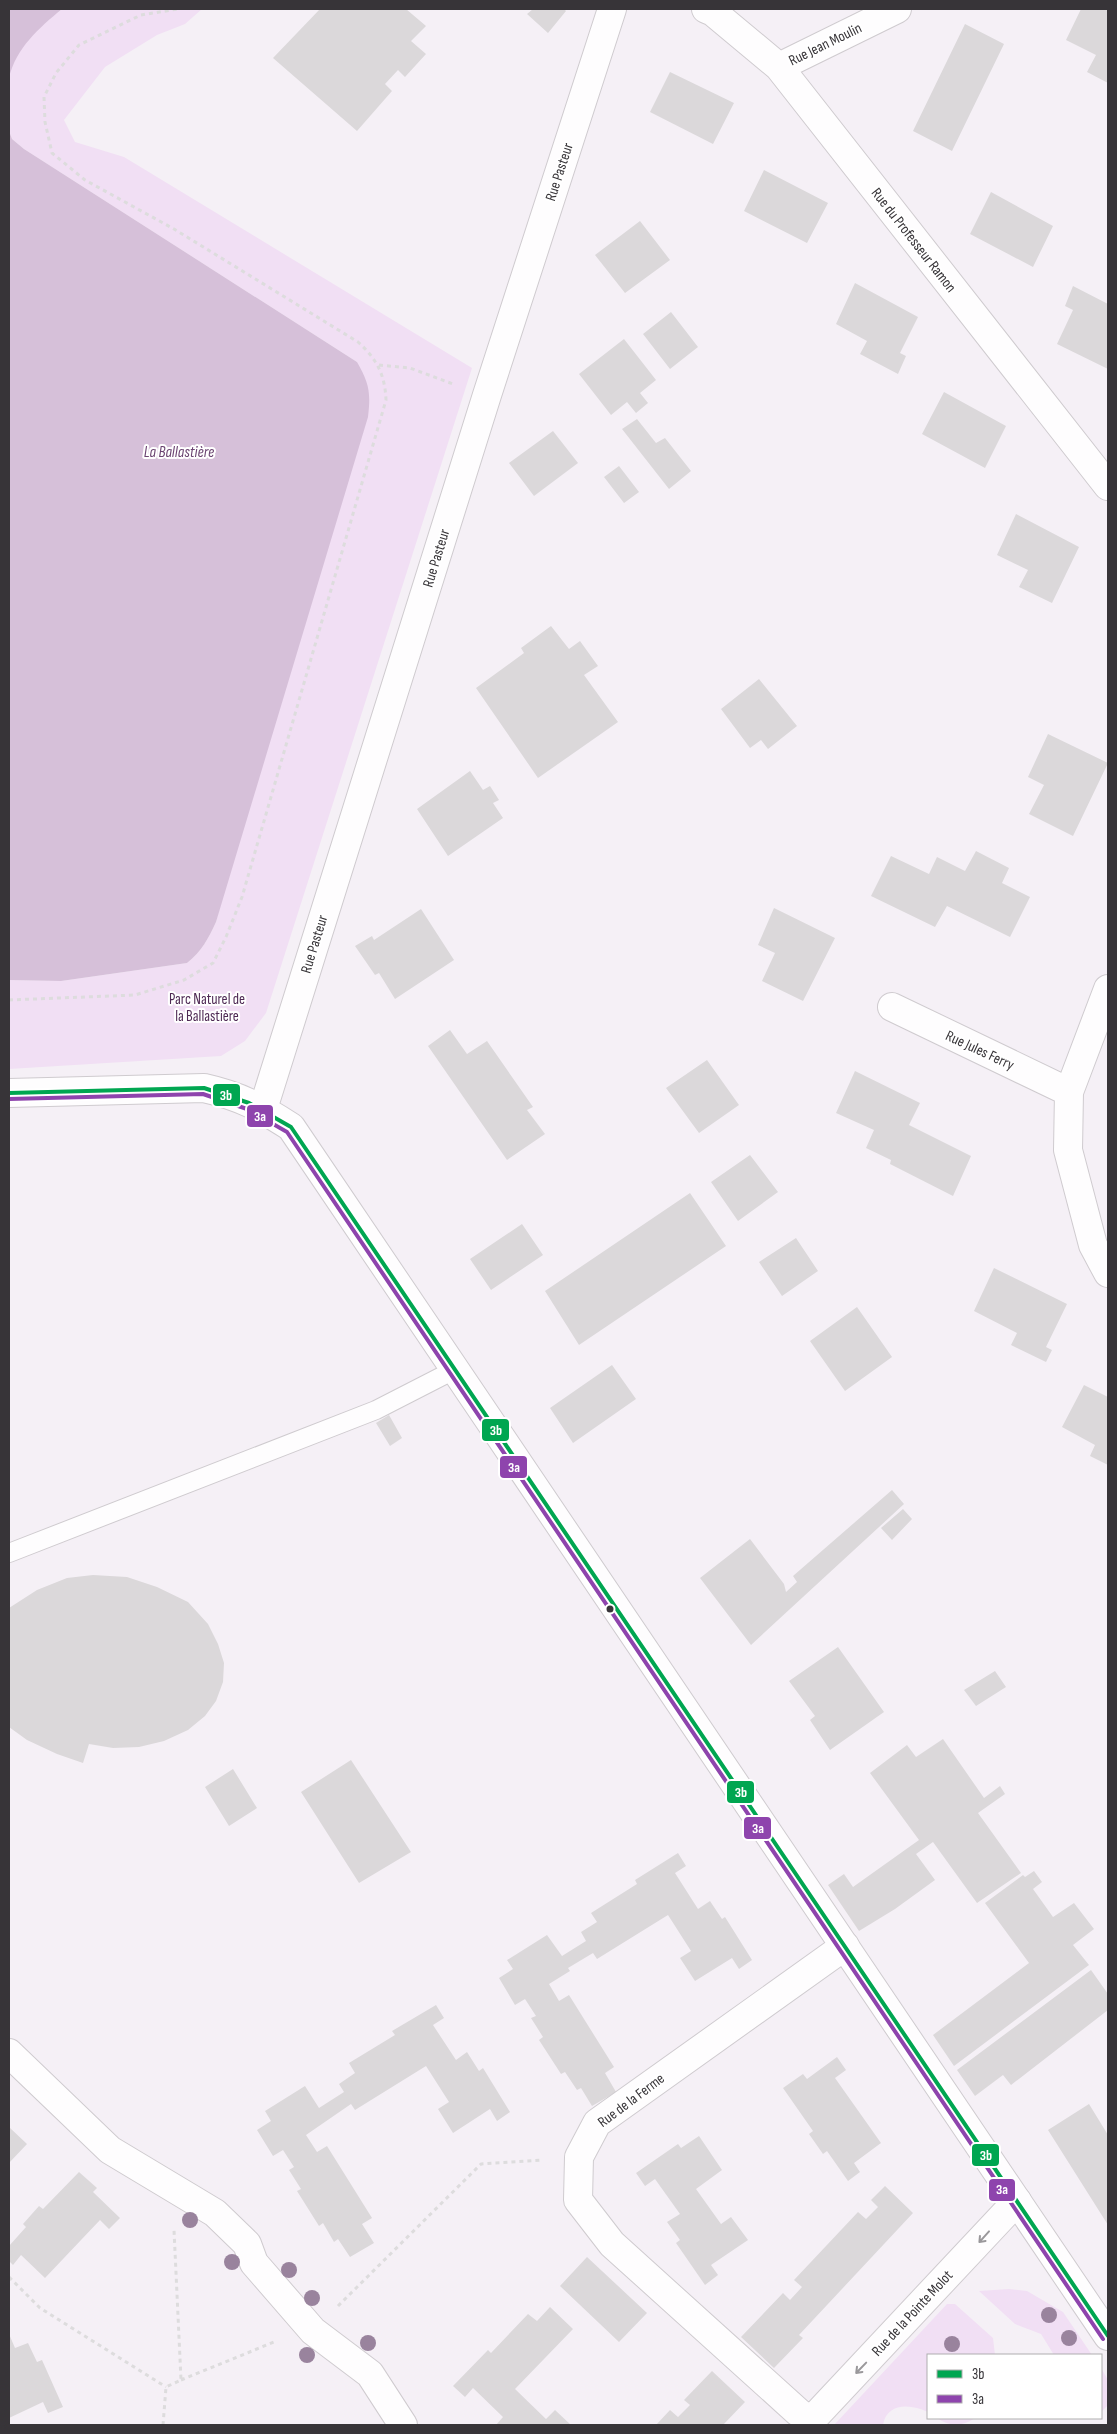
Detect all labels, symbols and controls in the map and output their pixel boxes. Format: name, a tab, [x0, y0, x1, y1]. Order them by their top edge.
street label: Rue Jean Moulin	[786, 19, 865, 70]
street label: Rue Pasteur	[541, 140, 578, 204]
street label: Rue du Professeur Ramon	[867, 184, 960, 296]
water label: La Ballastière	[144, 443, 214, 462]
street label: Rue Pasteur	[419, 526, 455, 590]
street label: Rue Pasteur	[297, 912, 333, 976]
park label: Parc Naturel de la Ballastière	[169, 990, 245, 1026]
street label: Rue Jules Ferry	[942, 1026, 1017, 1075]
line badge: 3b	[212, 1083, 241, 1107]
text: 3b	[220, 1087, 232, 1104]
line badge: 3a	[246, 1104, 274, 1128]
text: 3a	[254, 1108, 266, 1125]
line badge: 3b	[481, 1418, 510, 1442]
text: 3b	[490, 1422, 502, 1439]
line badge: 3a	[499, 1455, 528, 1479]
text: 3a	[508, 1459, 520, 1476]
unlabelled marker	[605, 1604, 615, 1614]
line badge: 3b	[726, 1780, 755, 1804]
text: 3b	[735, 1784, 747, 1801]
line badge: 3a	[743, 1816, 772, 1840]
text: 3a	[752, 1820, 764, 1837]
street label: Rue de la Ferme	[594, 2069, 668, 2132]
line badge: 3b	[971, 2143, 1000, 2167]
text: 3b	[980, 2147, 992, 2164]
line badge: 3a	[988, 2178, 1016, 2202]
text: 3a	[996, 2181, 1008, 2198]
one-way arrow	[978, 2230, 990, 2243]
street label: Rue de la Pointe Molot	[868, 2266, 957, 2360]
legend	[927, 2354, 1102, 2419]
one-way arrow	[855, 2362, 867, 2374]
text: 3b	[972, 2365, 985, 2384]
text: 3a	[972, 2390, 984, 2409]

